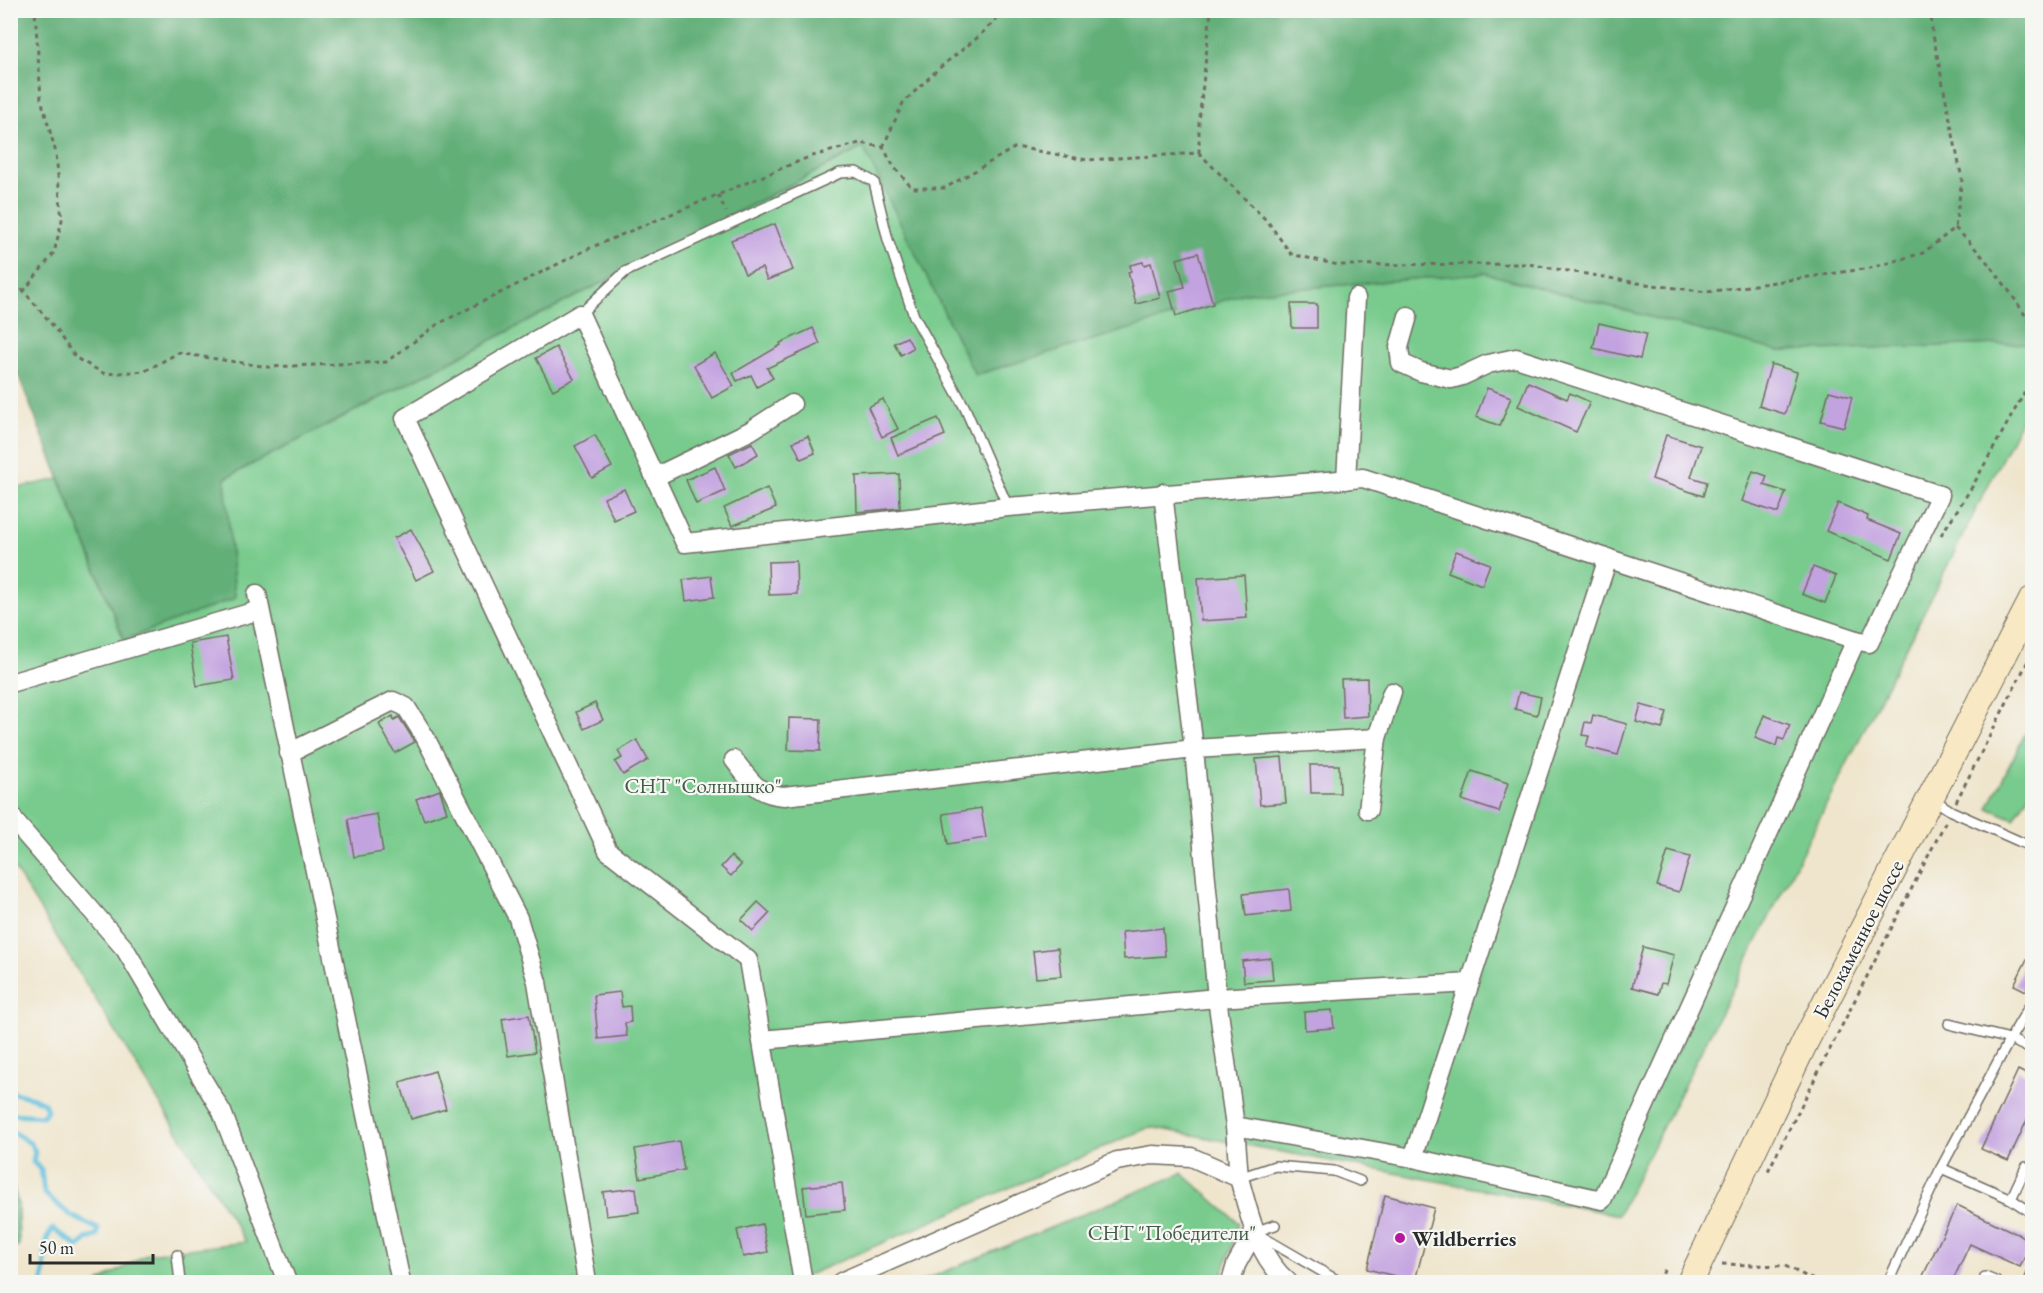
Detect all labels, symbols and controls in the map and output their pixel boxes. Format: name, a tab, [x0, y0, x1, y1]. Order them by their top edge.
park label: СНТ "Солнышко"	[624, 772, 782, 799]
street label: Белокаменное шоссе	[1806, 855, 1910, 1023]
park label: СНТ "Победители"	[1088, 1219, 1256, 1246]
place label: Wildberries	[1412, 1225, 1516, 1252]
scale bar	[30, 1227, 153, 1265]
marker: Wildberries	[1393, 1231, 1407, 1245]
text: 50 m	[39, 1236, 74, 1259]

